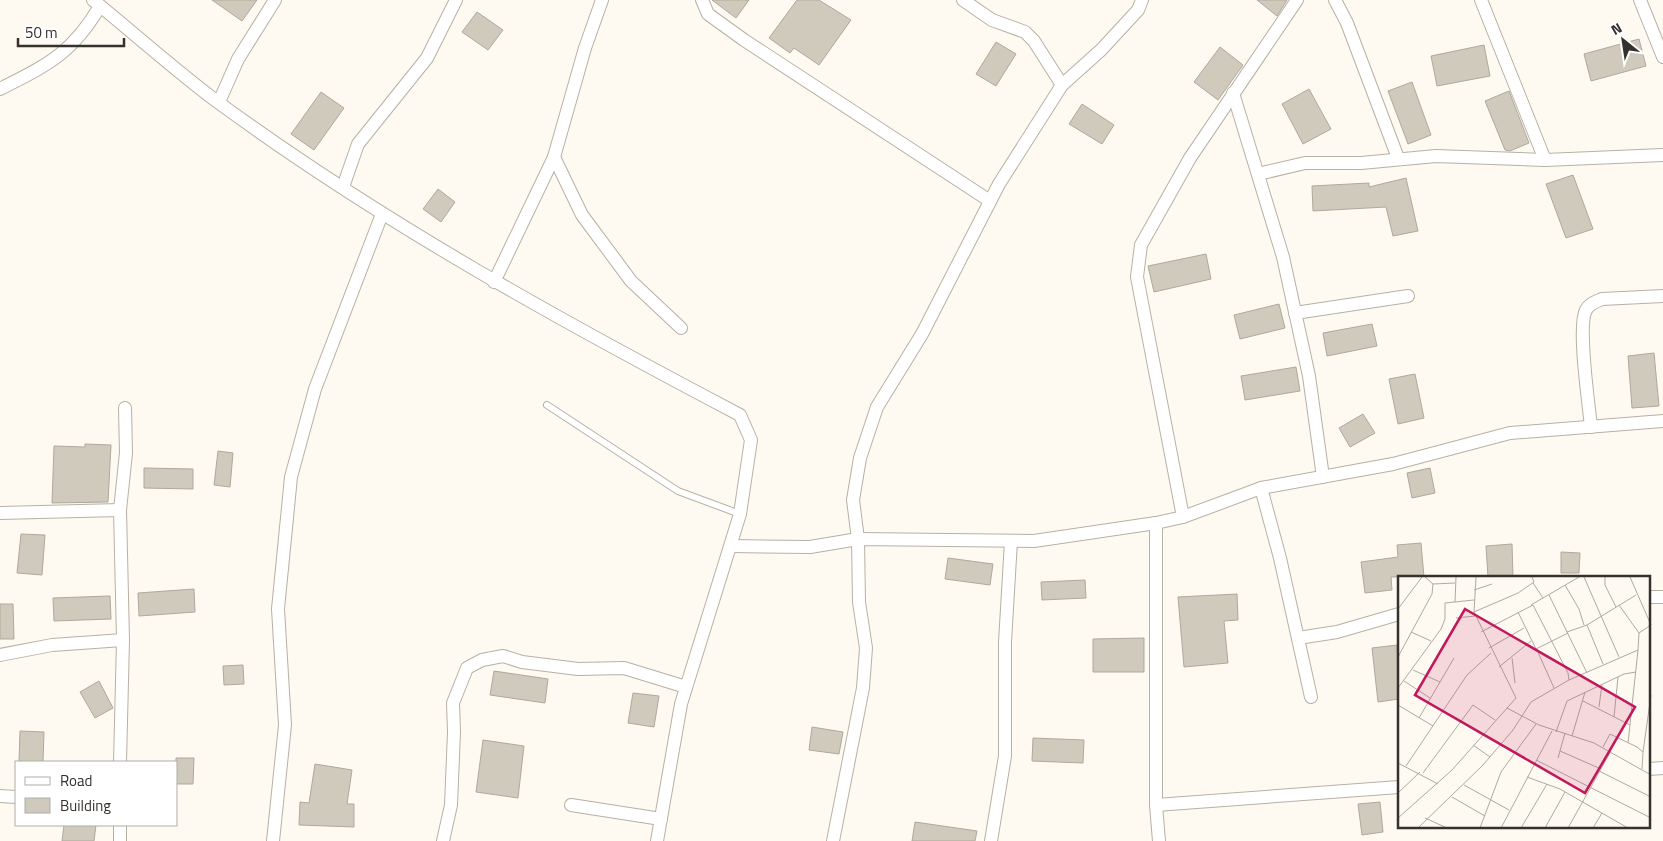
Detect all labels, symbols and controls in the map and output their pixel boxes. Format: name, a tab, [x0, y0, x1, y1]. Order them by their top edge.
scale bar	[18, 15, 124, 47]
north arrow	[1598, 15, 1648, 65]
text: N	[1607, 17, 1626, 40]
text: 50 m	[25, 21, 58, 44]
inset map	[1398, 576, 1650, 828]
legend	[15, 761, 178, 826]
text: Road	[60, 769, 92, 792]
text: Building	[60, 794, 111, 817]

